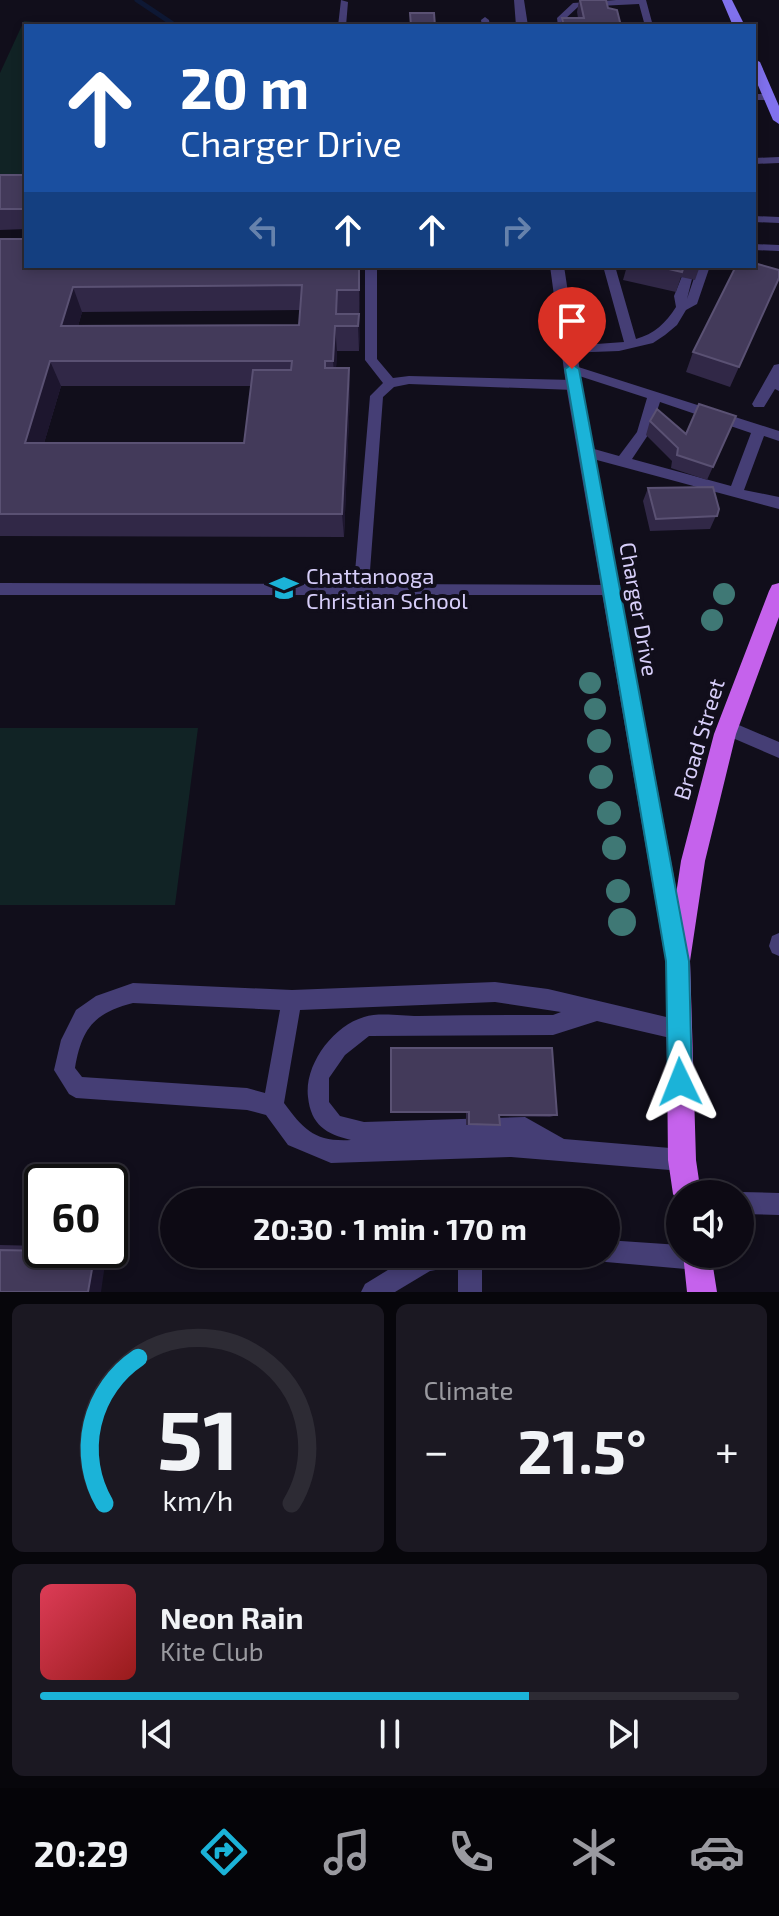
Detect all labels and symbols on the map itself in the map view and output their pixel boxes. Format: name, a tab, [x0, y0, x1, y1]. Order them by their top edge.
pin	[538, 287, 606, 369]
street label: Charger Drive	[615, 540, 665, 678]
place label: Chattanooga Christian School	[306, 562, 468, 613]
school or university icon: Chattanooga Christian School	[269, 573, 299, 603]
street label: Broad Street	[667, 675, 729, 803]
position arrow	[638, 1040, 722, 1124]
speed limit sign: 60	[24, 1164, 128, 1268]

